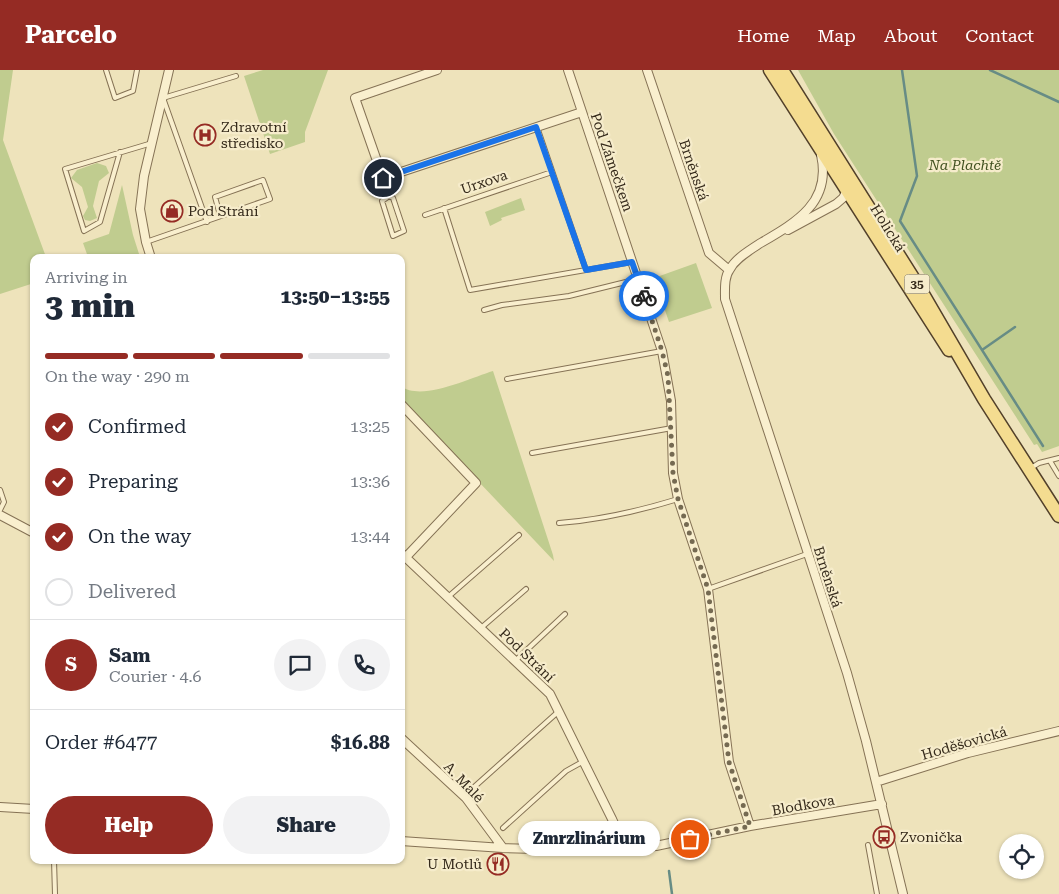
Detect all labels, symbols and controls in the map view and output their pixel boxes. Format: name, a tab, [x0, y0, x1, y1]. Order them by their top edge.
text: Parcelo	[25, 21, 117, 49]
text: Home	[737, 25, 789, 46]
text: Map	[817, 25, 856, 46]
text: About	[884, 25, 937, 46]
text: Contact	[965, 25, 1034, 46]
street label: Pod Zámečkem	[588, 110, 636, 214]
place label: Zdravotní středisko	[221, 119, 287, 151]
hospital icon: Zdravotní středisko	[193, 123, 217, 147]
street label: Brněnská	[676, 137, 712, 203]
pin	[362, 157, 404, 199]
park label: Na Plachtě	[928, 157, 1001, 173]
icon: home	[369, 164, 397, 192]
street label: Urxova	[459, 166, 510, 197]
shop icon: Pod Strání	[160, 199, 184, 223]
street label: Holická	[867, 201, 909, 255]
place label: Pod Strání	[188, 203, 259, 219]
text: Arriving in	[45, 268, 128, 287]
courier	[619, 271, 669, 321]
road number: 35	[904, 274, 930, 293]
icon: bike	[630, 282, 658, 310]
text: 13:50–13:55	[281, 285, 390, 308]
text: 3 min	[45, 287, 135, 325]
text: On the way · 290 m	[45, 367, 190, 386]
icon: check	[45, 413, 73, 441]
text: Confirmed	[88, 415, 186, 438]
text: 13:25	[350, 417, 390, 436]
icon: check	[45, 468, 73, 496]
text: Preparing	[88, 470, 178, 493]
text: 13:36	[350, 472, 390, 491]
icon: check	[45, 523, 73, 551]
text: On the way	[88, 525, 191, 548]
text: 13:44	[350, 527, 390, 546]
street label: Brněnská	[811, 544, 846, 610]
text: Delivered	[88, 580, 176, 603]
street label: Pod Strání	[496, 625, 558, 686]
button: chat	[274, 639, 326, 691]
button: phone	[338, 639, 390, 691]
text: Sam	[109, 644, 151, 667]
text: S	[65, 653, 77, 676]
text: Courier · 4.6	[109, 667, 202, 686]
street label: Hoděšovická	[919, 723, 1009, 763]
text: Order #6477	[45, 731, 157, 754]
text: $16.88	[331, 731, 390, 754]
street label: A. Malé	[441, 758, 487, 806]
street label: Blodkova	[770, 792, 836, 818]
button: Help	[45, 796, 213, 854]
button: Share	[223, 796, 390, 854]
pin	[669, 818, 711, 860]
callout: Zmrzlinárium	[518, 822, 660, 856]
icon: bag	[676, 825, 704, 853]
bus stop icon: Zvonička	[872, 825, 896, 849]
text: Zmrzlinárium	[533, 829, 645, 848]
place label: Zvonička	[900, 829, 963, 845]
map controls	[999, 834, 1044, 879]
button: locate	[999, 834, 1044, 879]
restaurant icon: U Motlů	[486, 852, 510, 876]
place label: U Motlů	[427, 856, 482, 872]

